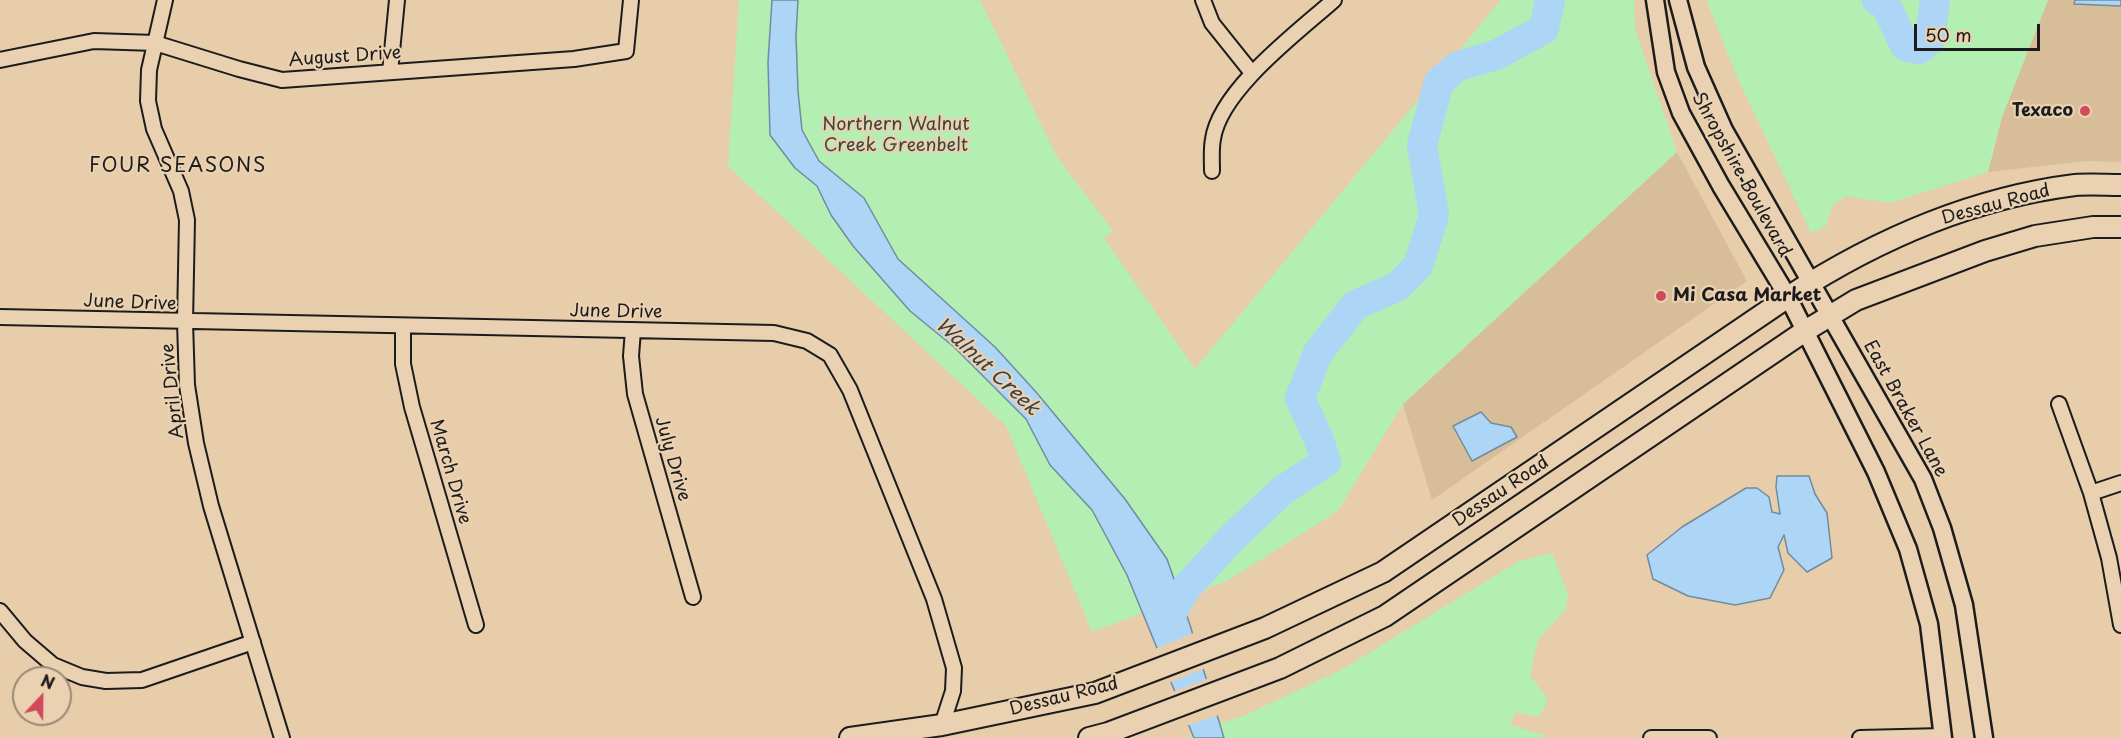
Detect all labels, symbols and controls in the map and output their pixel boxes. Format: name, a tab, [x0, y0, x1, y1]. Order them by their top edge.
scale bar	[1917, 12, 2043, 50]
text: 50 m	[1925, 21, 1972, 48]
street label: August Drive	[288, 42, 402, 72]
street label: Shropshire Boulevard	[1687, 89, 1795, 261]
place label: Texaco	[2012, 100, 2073, 122]
marker: Texaco	[2078, 104, 2092, 118]
park label: Northern Walnut Creek Greenbelt	[822, 114, 970, 156]
district label: FOUR SEASONS	[90, 154, 266, 178]
street label: Dessau Road	[1939, 180, 2053, 230]
place label: Mi Casa Market	[1673, 285, 1821, 307]
marker: Mi Casa Market	[1654, 289, 1668, 303]
street label: June Drive	[83, 291, 177, 315]
street label: June Drive	[569, 300, 663, 324]
water label: Walnut Creek	[930, 313, 1044, 421]
street label: East Braker Lane	[1858, 337, 1952, 481]
street label: April Drive	[157, 342, 189, 440]
street label: July Drive	[650, 414, 694, 504]
street label: March Drive	[425, 417, 475, 527]
street label: Dessau Road	[1449, 452, 1553, 532]
north arrow	[12, 666, 72, 726]
text: N	[38, 668, 58, 695]
street label: Dessau Road	[1007, 673, 1121, 721]

